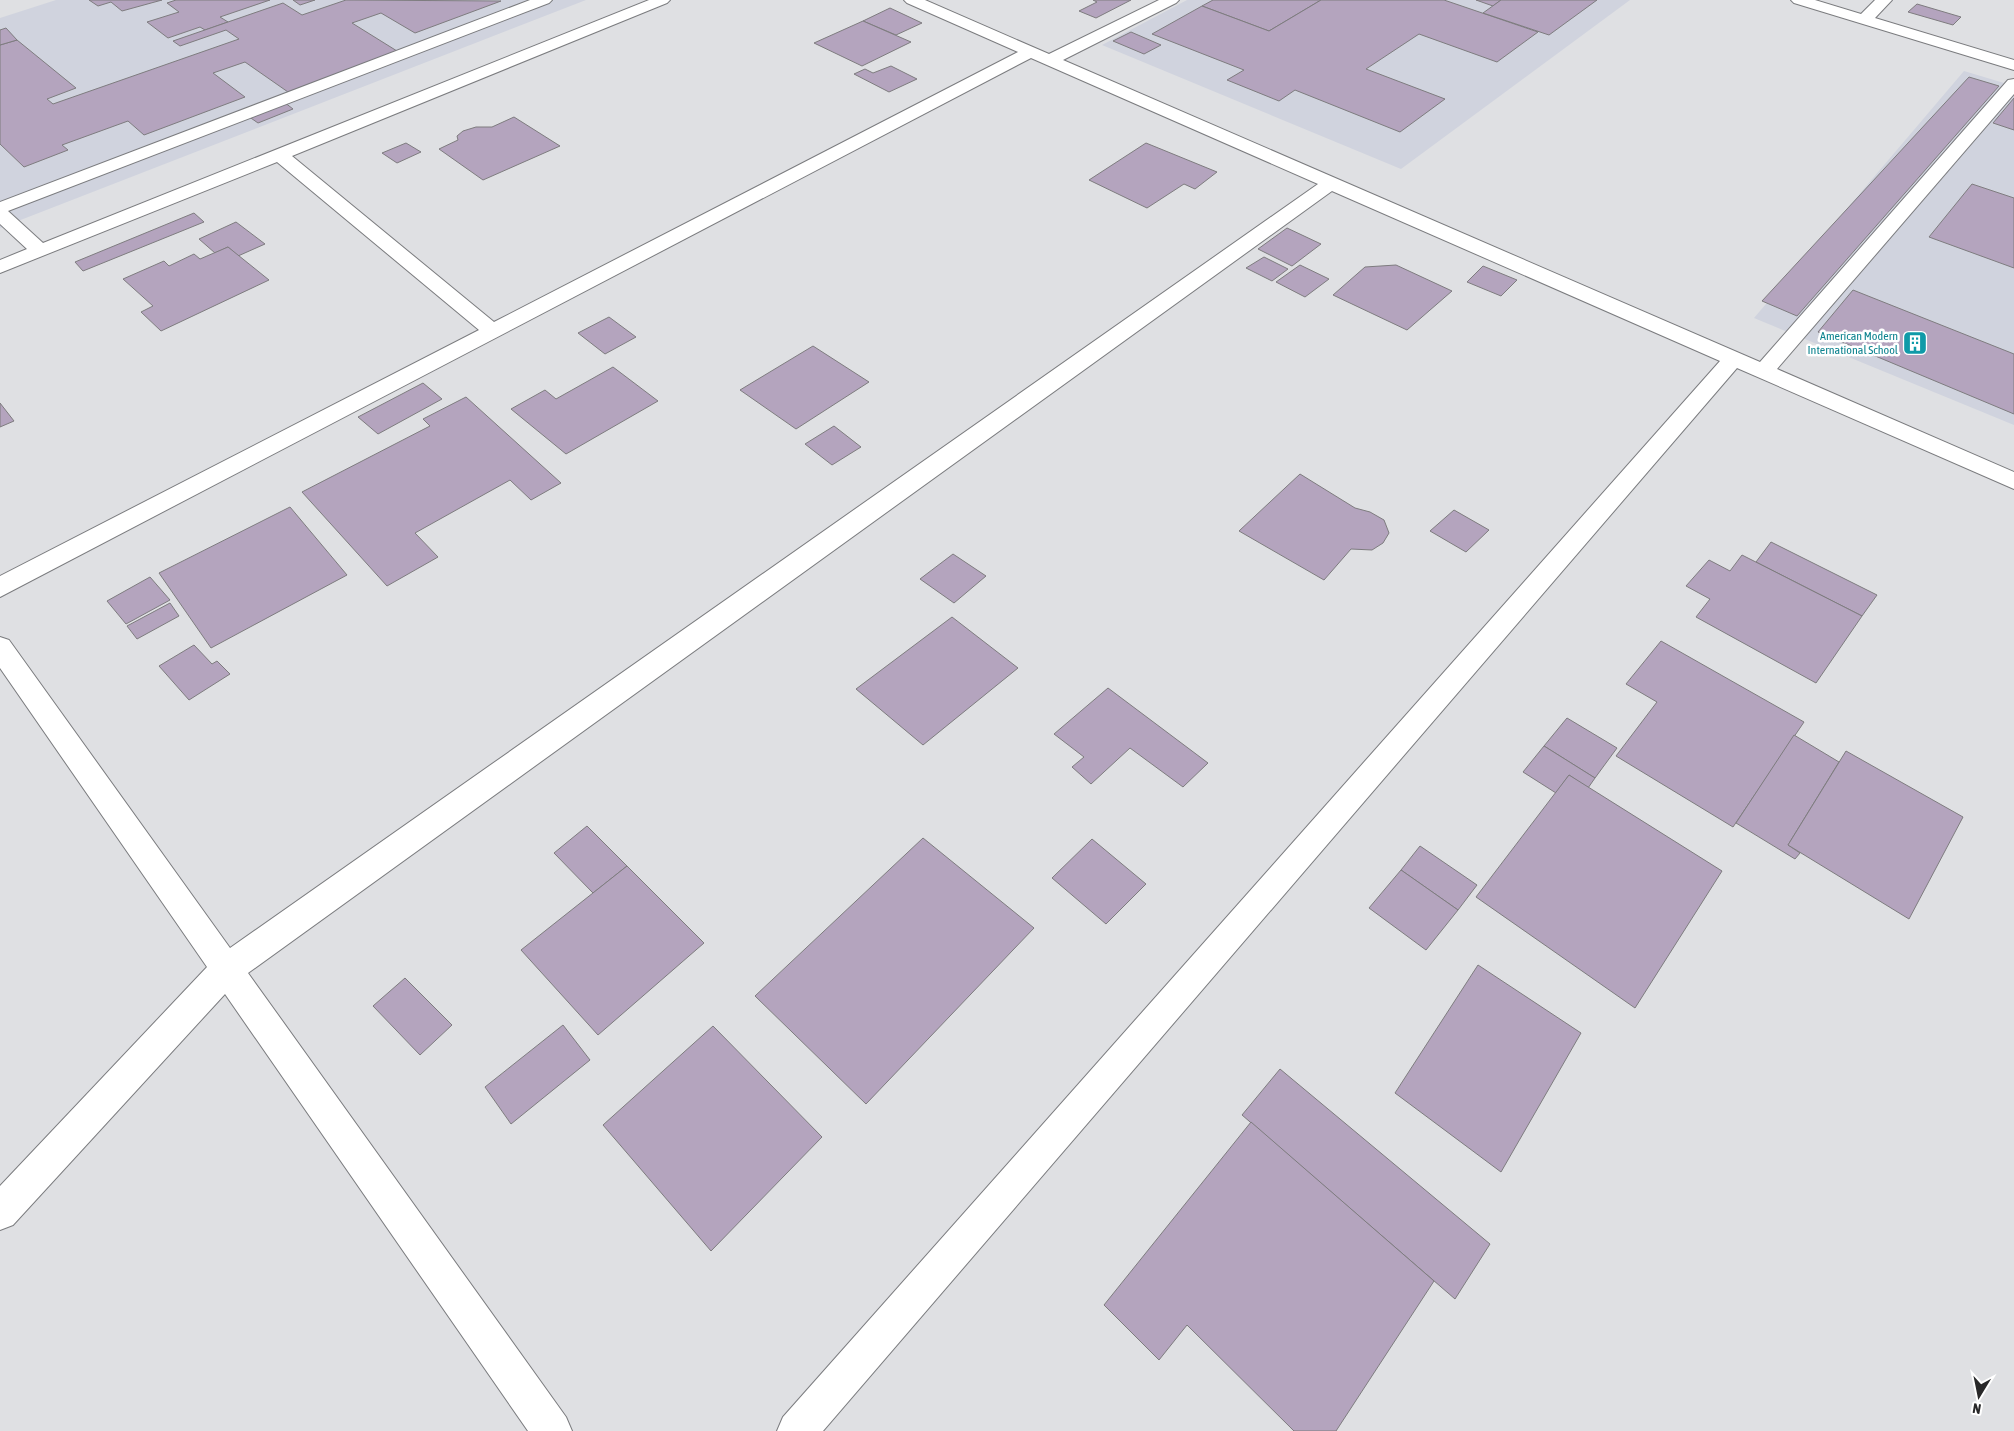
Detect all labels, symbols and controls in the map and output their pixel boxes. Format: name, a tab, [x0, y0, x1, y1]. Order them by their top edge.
place label: American Modern International School	[1808, 329, 1899, 357]
building icon: American Modern International School	[1902, 330, 1928, 356]
north arrow	[1954, 1371, 2004, 1421]
text: N	[1971, 1400, 1982, 1417]

